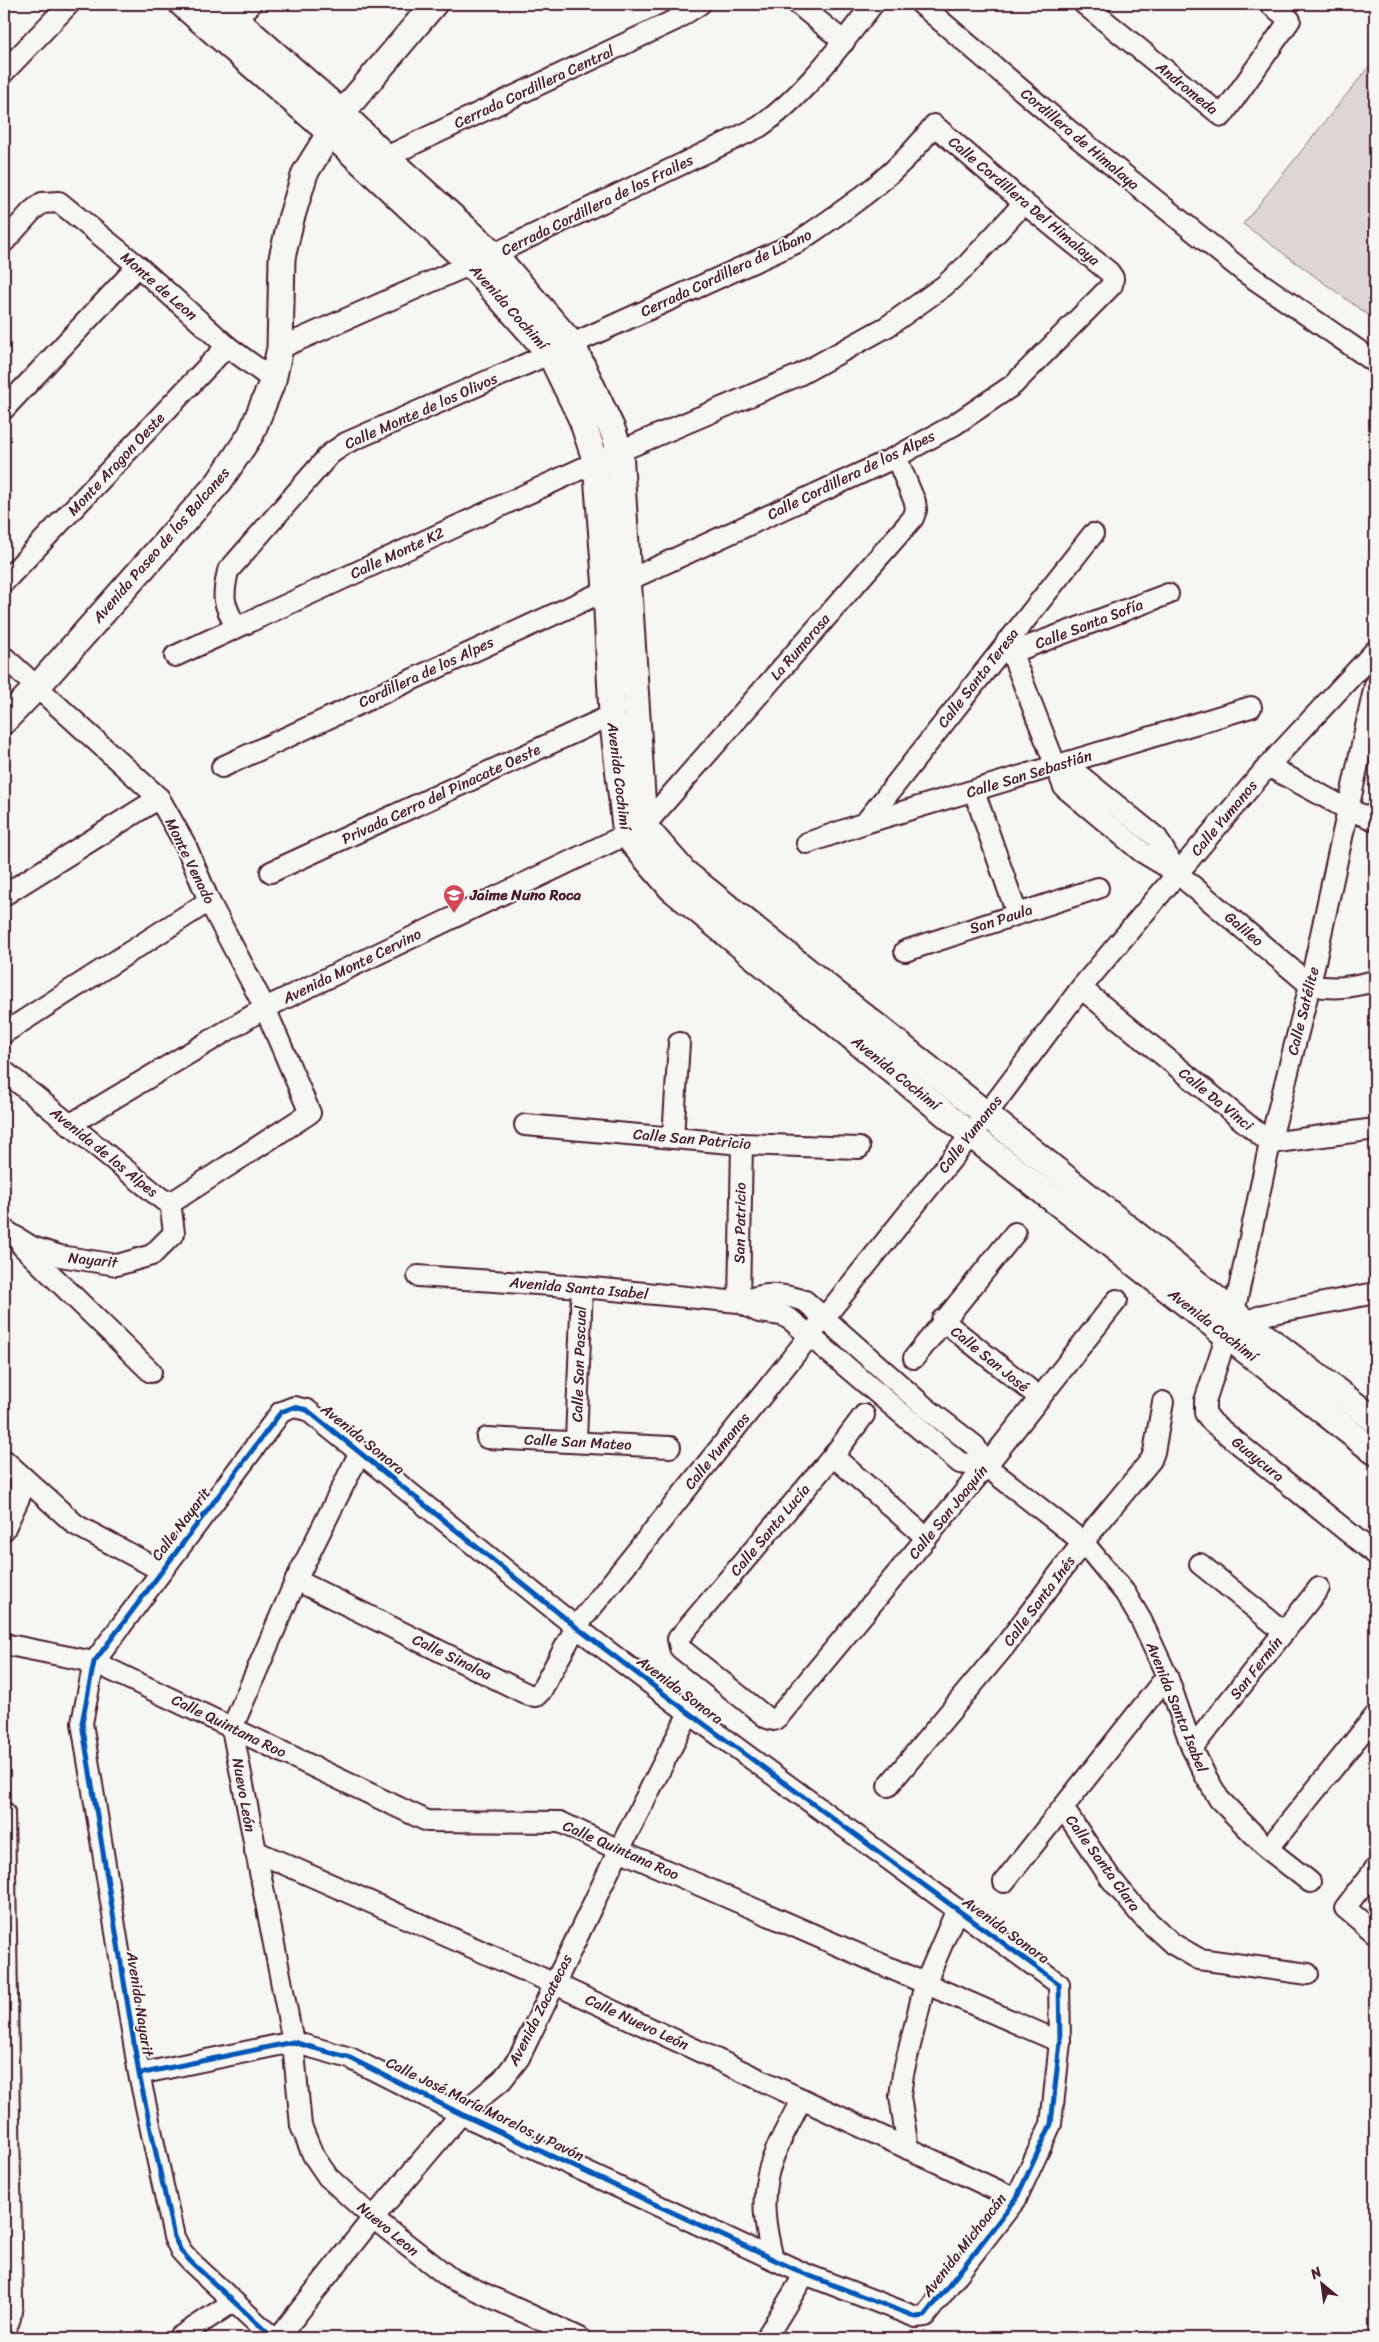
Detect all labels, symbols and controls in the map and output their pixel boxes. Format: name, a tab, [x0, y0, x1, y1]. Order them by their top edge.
street label: Cerrada Cordillera Central	[449, 38, 619, 136]
street label: Andromeda	[1149, 54, 1224, 122]
street label: Cordillera de Himalaya	[1015, 81, 1146, 197]
street label: Calle Cordillera Del Himalaya	[942, 129, 1106, 273]
street label: Cerrada Cordillera de los Frailes	[496, 147, 698, 263]
street label: Cerrada Cordillera de Líbano	[636, 222, 816, 324]
street label: Monte de Leon	[114, 245, 204, 327]
street label: Avenida Cochimí	[462, 257, 556, 357]
street label: Calle Monte de los Olivos	[340, 365, 502, 456]
street label: Monte Aragon Oeste	[61, 406, 171, 522]
street label: Calle Cordillera de los Alpes	[762, 423, 940, 527]
street label: Avenida Paseo de los Balcanes	[85, 461, 236, 630]
street label: Calle Monte K2	[346, 520, 449, 586]
street label: Calle Santa Sofía	[1031, 591, 1147, 657]
street label: La Rumorosa	[763, 607, 837, 686]
street label: Calle Santa Teresa	[931, 622, 1026, 734]
street label: Cordillera de los Alpes	[354, 629, 498, 715]
street label: Avenida Cochimí	[599, 720, 639, 833]
street label: Privada Cerro del Pinacate Oeste	[337, 736, 545, 852]
street label: Calle San Sebastián	[963, 743, 1095, 805]
street label: Calle Yumanos	[1184, 774, 1264, 862]
street label: Monte Venado	[158, 813, 222, 909]
place label: Jaime Nuno Roca	[469, 882, 581, 908]
school or university icon: Jaime Nuno Roca	[442, 883, 466, 914]
street label: San Paula	[966, 896, 1036, 941]
street label: Galileo	[1219, 905, 1270, 953]
street label: Avenida Monte Cervino	[277, 921, 426, 1011]
street label: Calle Satélite	[1279, 964, 1327, 1058]
street label: Avenida Cochimí	[845, 1028, 948, 1118]
street label: Calle Da Vinci	[1173, 1061, 1260, 1138]
street label: Calle Yumanos	[931, 1089, 1009, 1179]
street label: Avenida de los Alpes	[43, 1099, 165, 1204]
street label: Calle San Patricio	[632, 1121, 752, 1157]
street label: San Patricio	[726, 1182, 754, 1264]
street label: Nayarit	[67, 1244, 120, 1276]
street label: Avenida Santa Isabel	[508, 1269, 650, 1307]
street label: Avenida Cochimí	[1162, 1281, 1265, 1370]
street label: Calle San Pascual	[564, 1305, 594, 1423]
street label: Calle San José	[945, 1319, 1035, 1399]
street label: Avenida Sonora	[314, 1396, 411, 1482]
street label: Calle Yumanos	[677, 1406, 757, 1496]
street label: Calle San Mateo	[524, 1426, 633, 1458]
street label: Guaycura	[1226, 1429, 1291, 1489]
street label: Calle San Joaquín	[901, 1459, 995, 1565]
street label: Calle Santa Lucía	[723, 1478, 817, 1582]
street label: Calle Nayarit	[144, 1481, 218, 1567]
street label: Calle Santa Inés	[996, 1549, 1082, 1652]
street label: Calle Sinaloa	[408, 1627, 497, 1688]
street label: San Fermín	[1223, 1631, 1289, 1705]
street label: Avenida Santa Isabel	[1139, 1637, 1215, 1777]
street label: Avenida Sonora	[630, 1648, 729, 1732]
street label: Calle Quintana Roo	[167, 1687, 291, 1765]
street label: Nuevo León	[225, 1756, 263, 1834]
street label: Calle Santa Clara	[1059, 1809, 1147, 1917]
street label: Calle Quintana Roo	[559, 1813, 684, 1887]
street label: Avenida Sonora	[956, 1889, 1055, 1971]
street label: Avenida Nayarit	[119, 1949, 161, 2059]
street label: Avenida Zacatecas	[500, 1949, 579, 2071]
street label: Calle Nuevo León	[581, 1987, 693, 2057]
street label: Calle José María Morelos y Pavón	[381, 2050, 589, 2168]
street label: Avenida Michoacán	[914, 2187, 1013, 2303]
street label: Nuevo Leon	[351, 2195, 425, 2263]
north arrow	[1296, 2260, 1346, 2310]
text: N	[1305, 2260, 1327, 2287]

